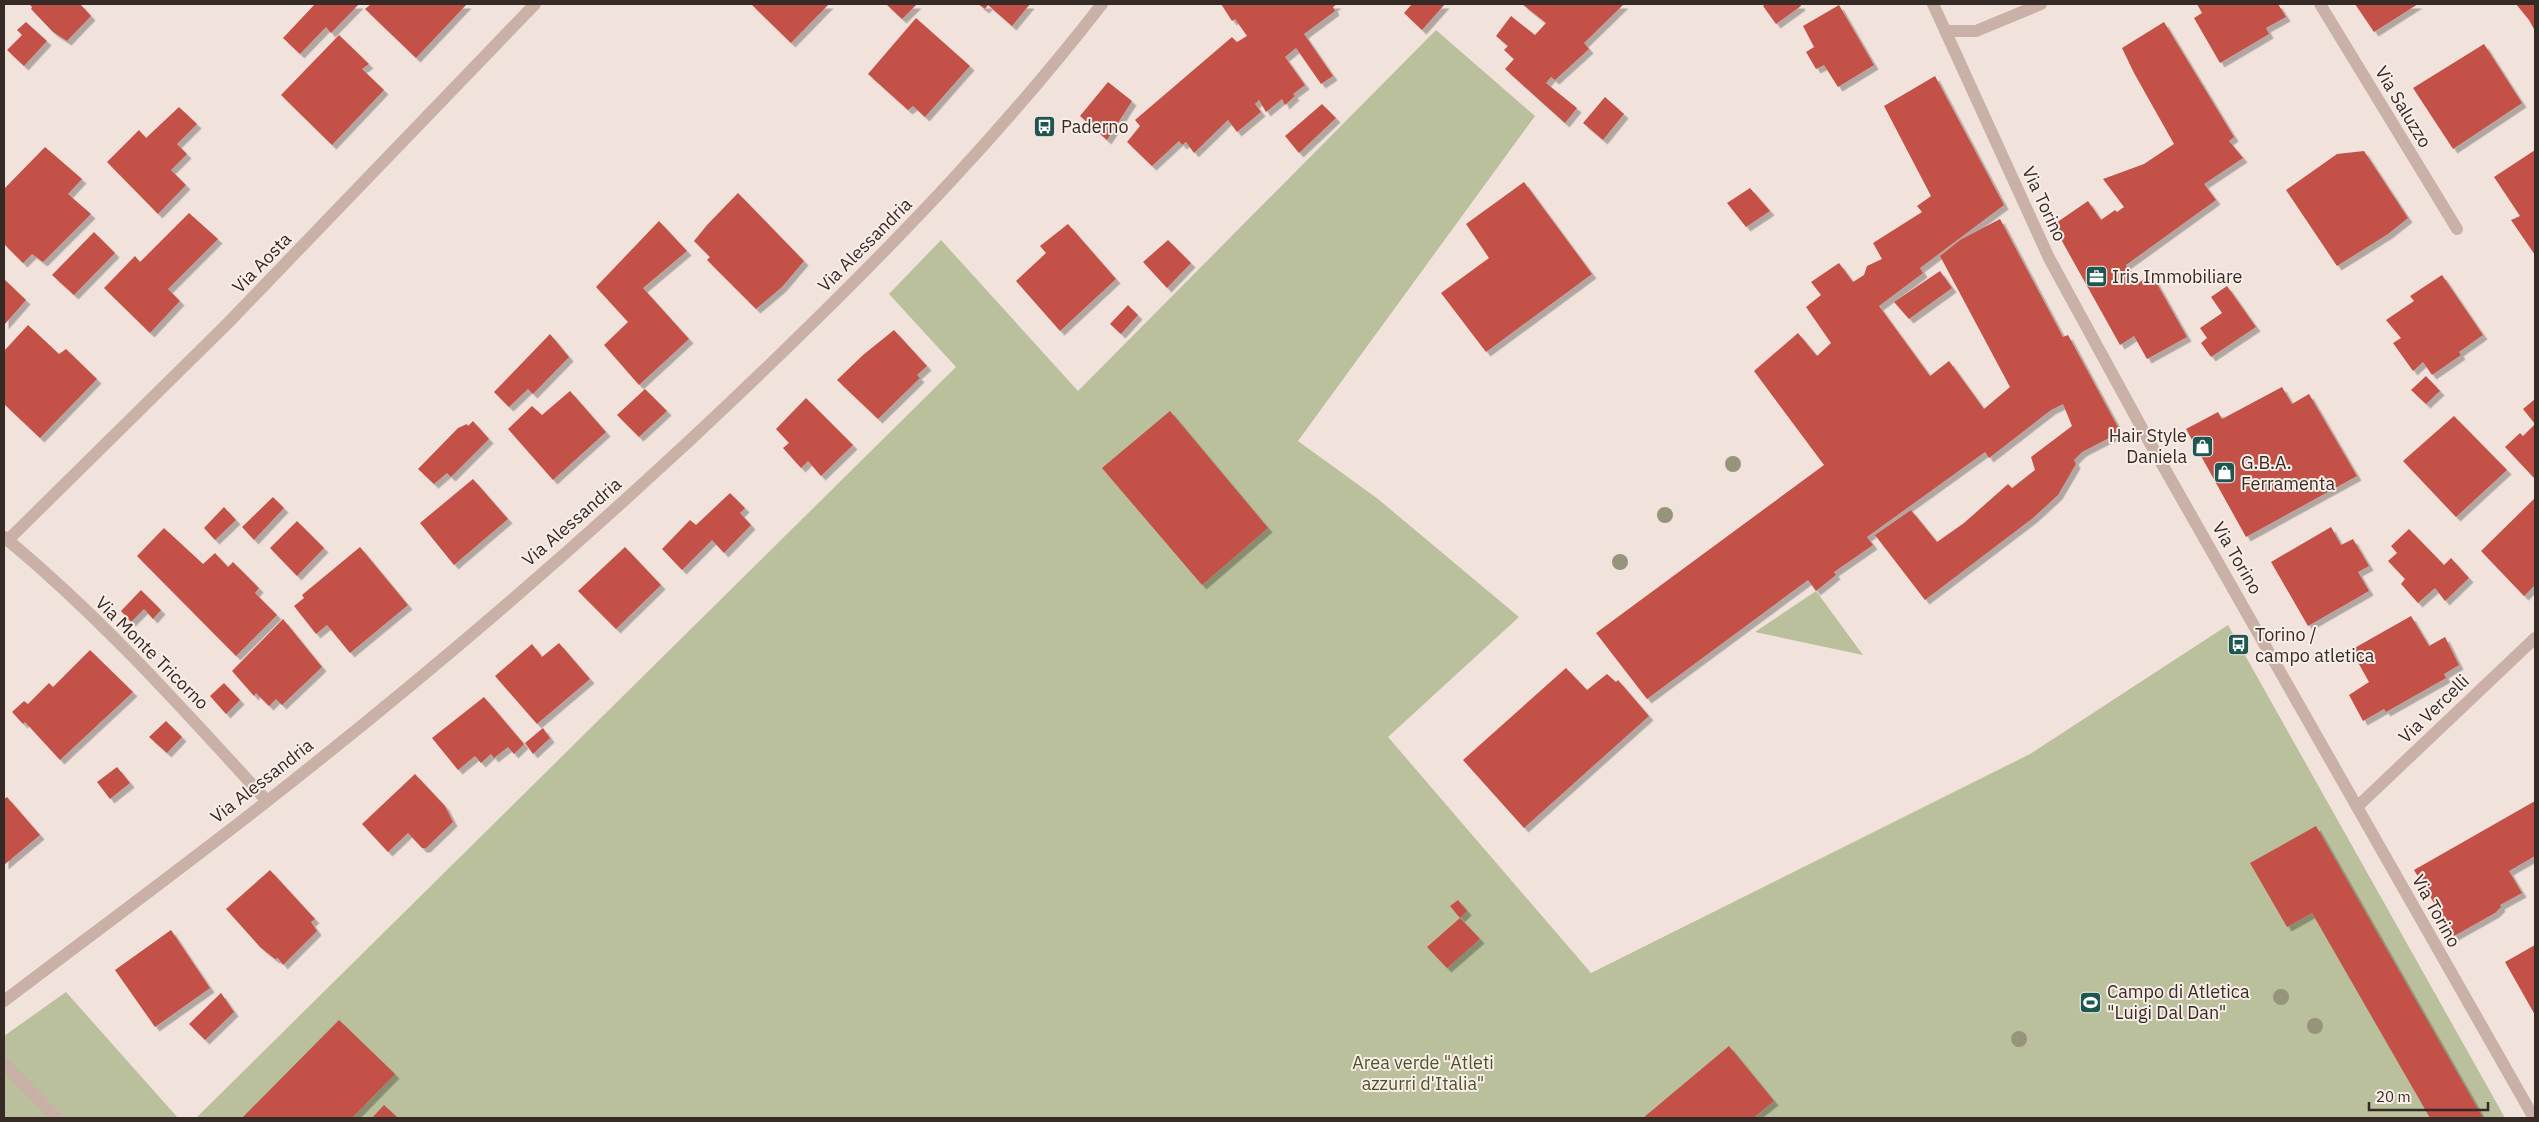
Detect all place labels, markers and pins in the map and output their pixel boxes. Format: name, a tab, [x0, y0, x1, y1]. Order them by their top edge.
bus stop icon: Paderno	[1033, 115, 1057, 139]
place label: Paderno	[1061, 115, 1129, 138]
office icon: Iris Immobiliare	[2084, 265, 2108, 289]
place label: Iris Immobiliare	[2112, 265, 2242, 288]
place label: Hair Style Daniela	[2109, 424, 2187, 468]
shop icon: Hair Style Daniela	[2191, 434, 2215, 458]
place label: G.B.A. Ferramenta	[2241, 451, 2335, 495]
shop icon: G.B.A. Ferramenta	[2213, 461, 2237, 485]
place label: Torino / campo atletica	[2255, 623, 2375, 667]
bus stop icon: Torino / campo atletica	[2227, 633, 2251, 657]
place label: Campo di Atletica "Luigi Dal Dan"	[2107, 980, 2250, 1024]
sports icon: Campo di Atletica "Luigi Dal Dan"	[2079, 990, 2103, 1014]

